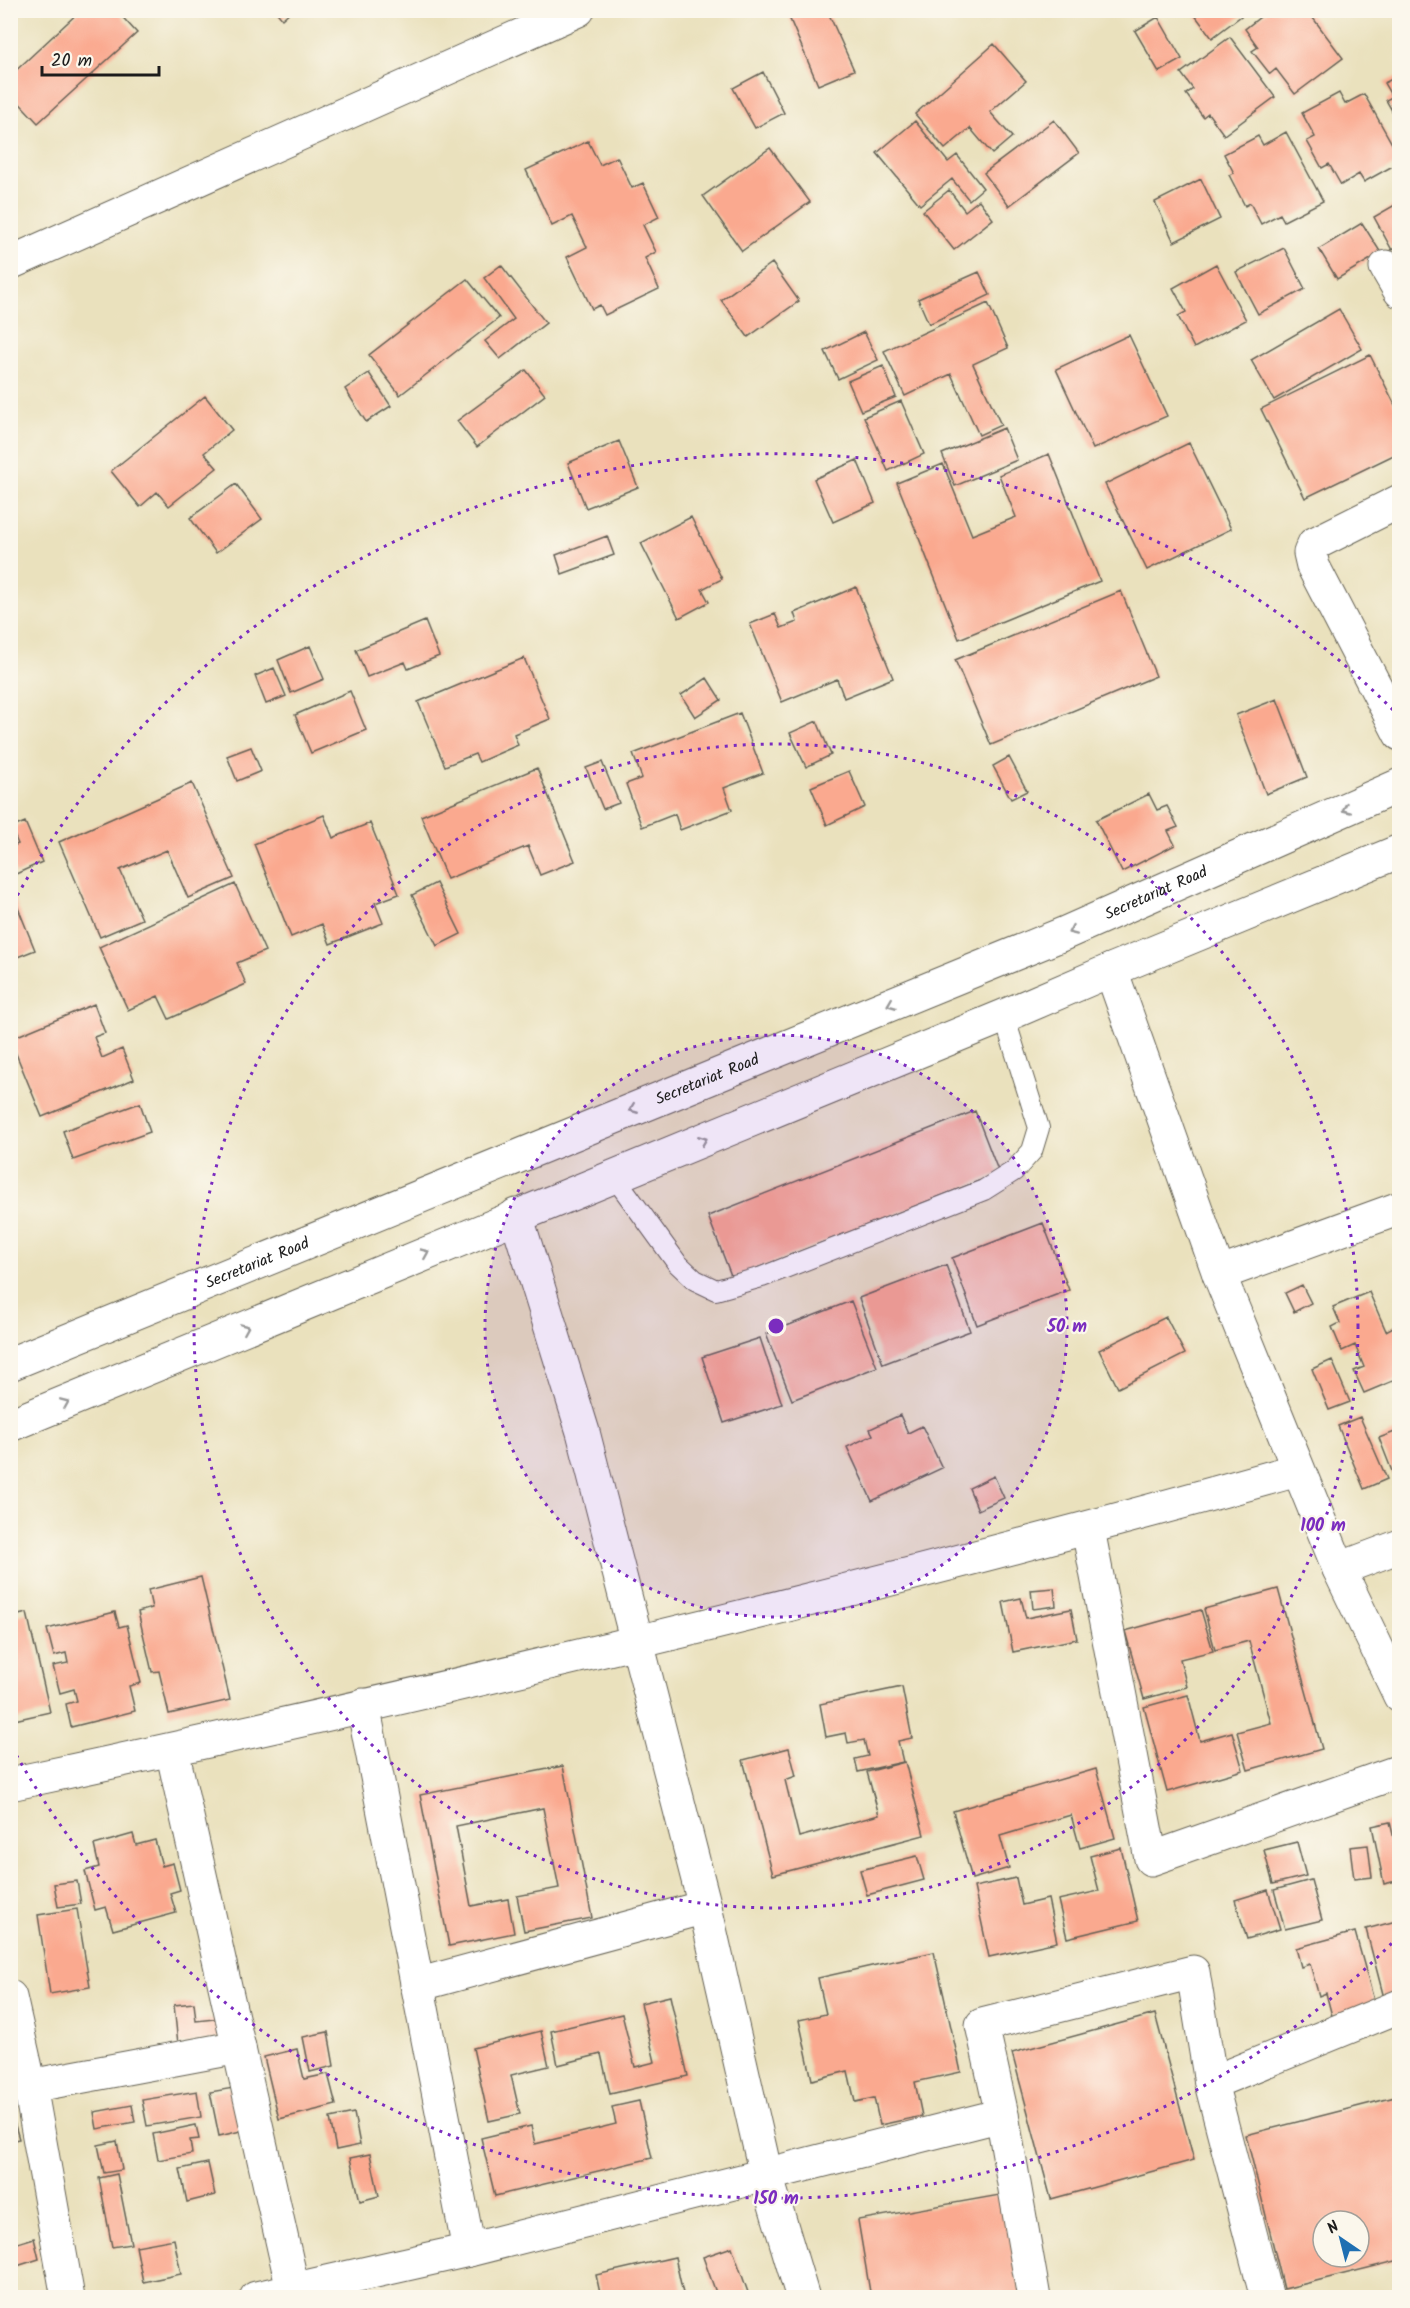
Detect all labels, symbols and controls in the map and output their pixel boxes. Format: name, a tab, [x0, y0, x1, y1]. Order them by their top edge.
scale bar	[42, 39, 159, 77]
text: 20 m	[51, 47, 92, 76]
one-way arrow	[1341, 802, 1352, 814]
street label: Secretariat Road	[1100, 859, 1212, 927]
one-way arrow	[1067, 923, 1078, 935]
one-way arrow	[887, 997, 898, 1009]
street label: Secretariat Road	[651, 1047, 764, 1112]
one-way arrow	[628, 1102, 639, 1114]
one-way arrow	[696, 1135, 707, 1147]
street label: Secretariat Road	[201, 1230, 314, 1296]
one-way arrow	[419, 1248, 430, 1260]
text: 50 m	[1046, 1313, 1087, 1342]
centre of rings	[766, 1316, 786, 1336]
one-way arrow	[238, 1323, 249, 1335]
one-way arrow	[58, 1398, 69, 1410]
text: 100 m	[1300, 1512, 1346, 1541]
text: 150 m	[753, 2185, 799, 2214]
north arrow	[1311, 2209, 1371, 2269]
text: N	[1322, 2215, 1345, 2241]

